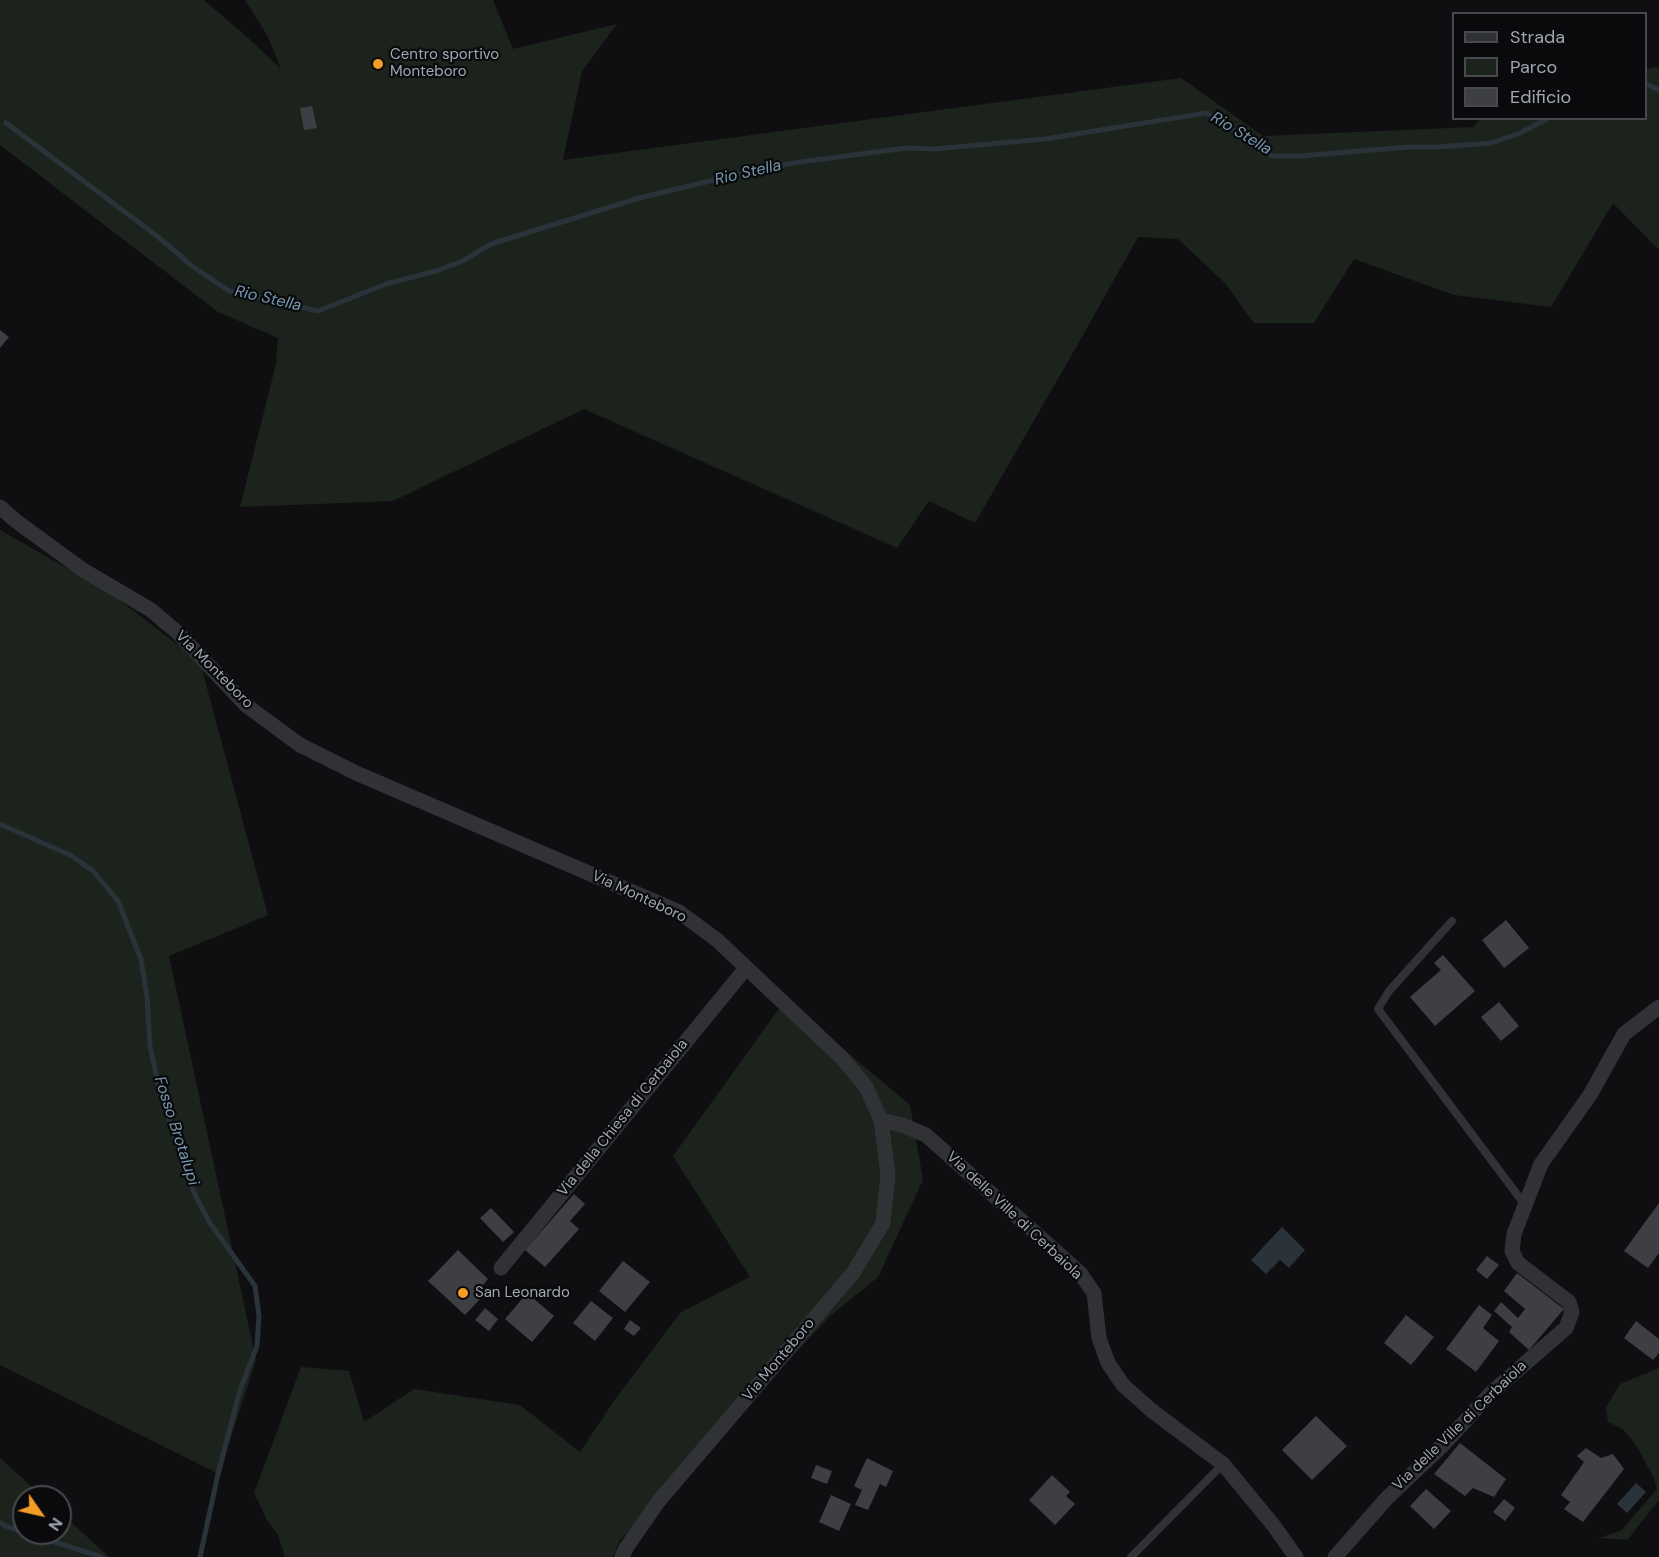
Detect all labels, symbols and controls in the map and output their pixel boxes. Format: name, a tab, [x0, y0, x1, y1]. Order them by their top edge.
legend	[1452, 12, 1647, 120]
text: Strada	[1510, 25, 1565, 49]
place label: Centro sportivo Monteboro	[390, 46, 499, 81]
text: Parco	[1510, 55, 1557, 79]
marker: Centro sportivo Monteboro	[371, 57, 385, 71]
text: Edificio	[1510, 85, 1571, 109]
water label: Rio Stella	[1207, 108, 1275, 160]
water label: Rio Stella	[713, 156, 783, 190]
water label: Rio Stella	[233, 282, 303, 316]
street label: Via Monteboro	[171, 627, 257, 713]
street label: Via Monteboro	[589, 867, 689, 927]
street label: Via della Chiesa di Cerbaiola	[554, 1036, 692, 1200]
water label: Fosso Brotalupi	[149, 1074, 203, 1188]
street label: Via delle Ville di Cerbaiola	[942, 1148, 1086, 1284]
place label: San Leonardo	[475, 1284, 570, 1302]
marker: San Leonardo	[456, 1286, 470, 1300]
street label: Via Monteboro	[739, 1315, 819, 1405]
street label: Via delle Ville di Cerbaiola	[1389, 1357, 1531, 1495]
north arrow	[12, 1485, 72, 1545]
text: N	[44, 1514, 68, 1535]

